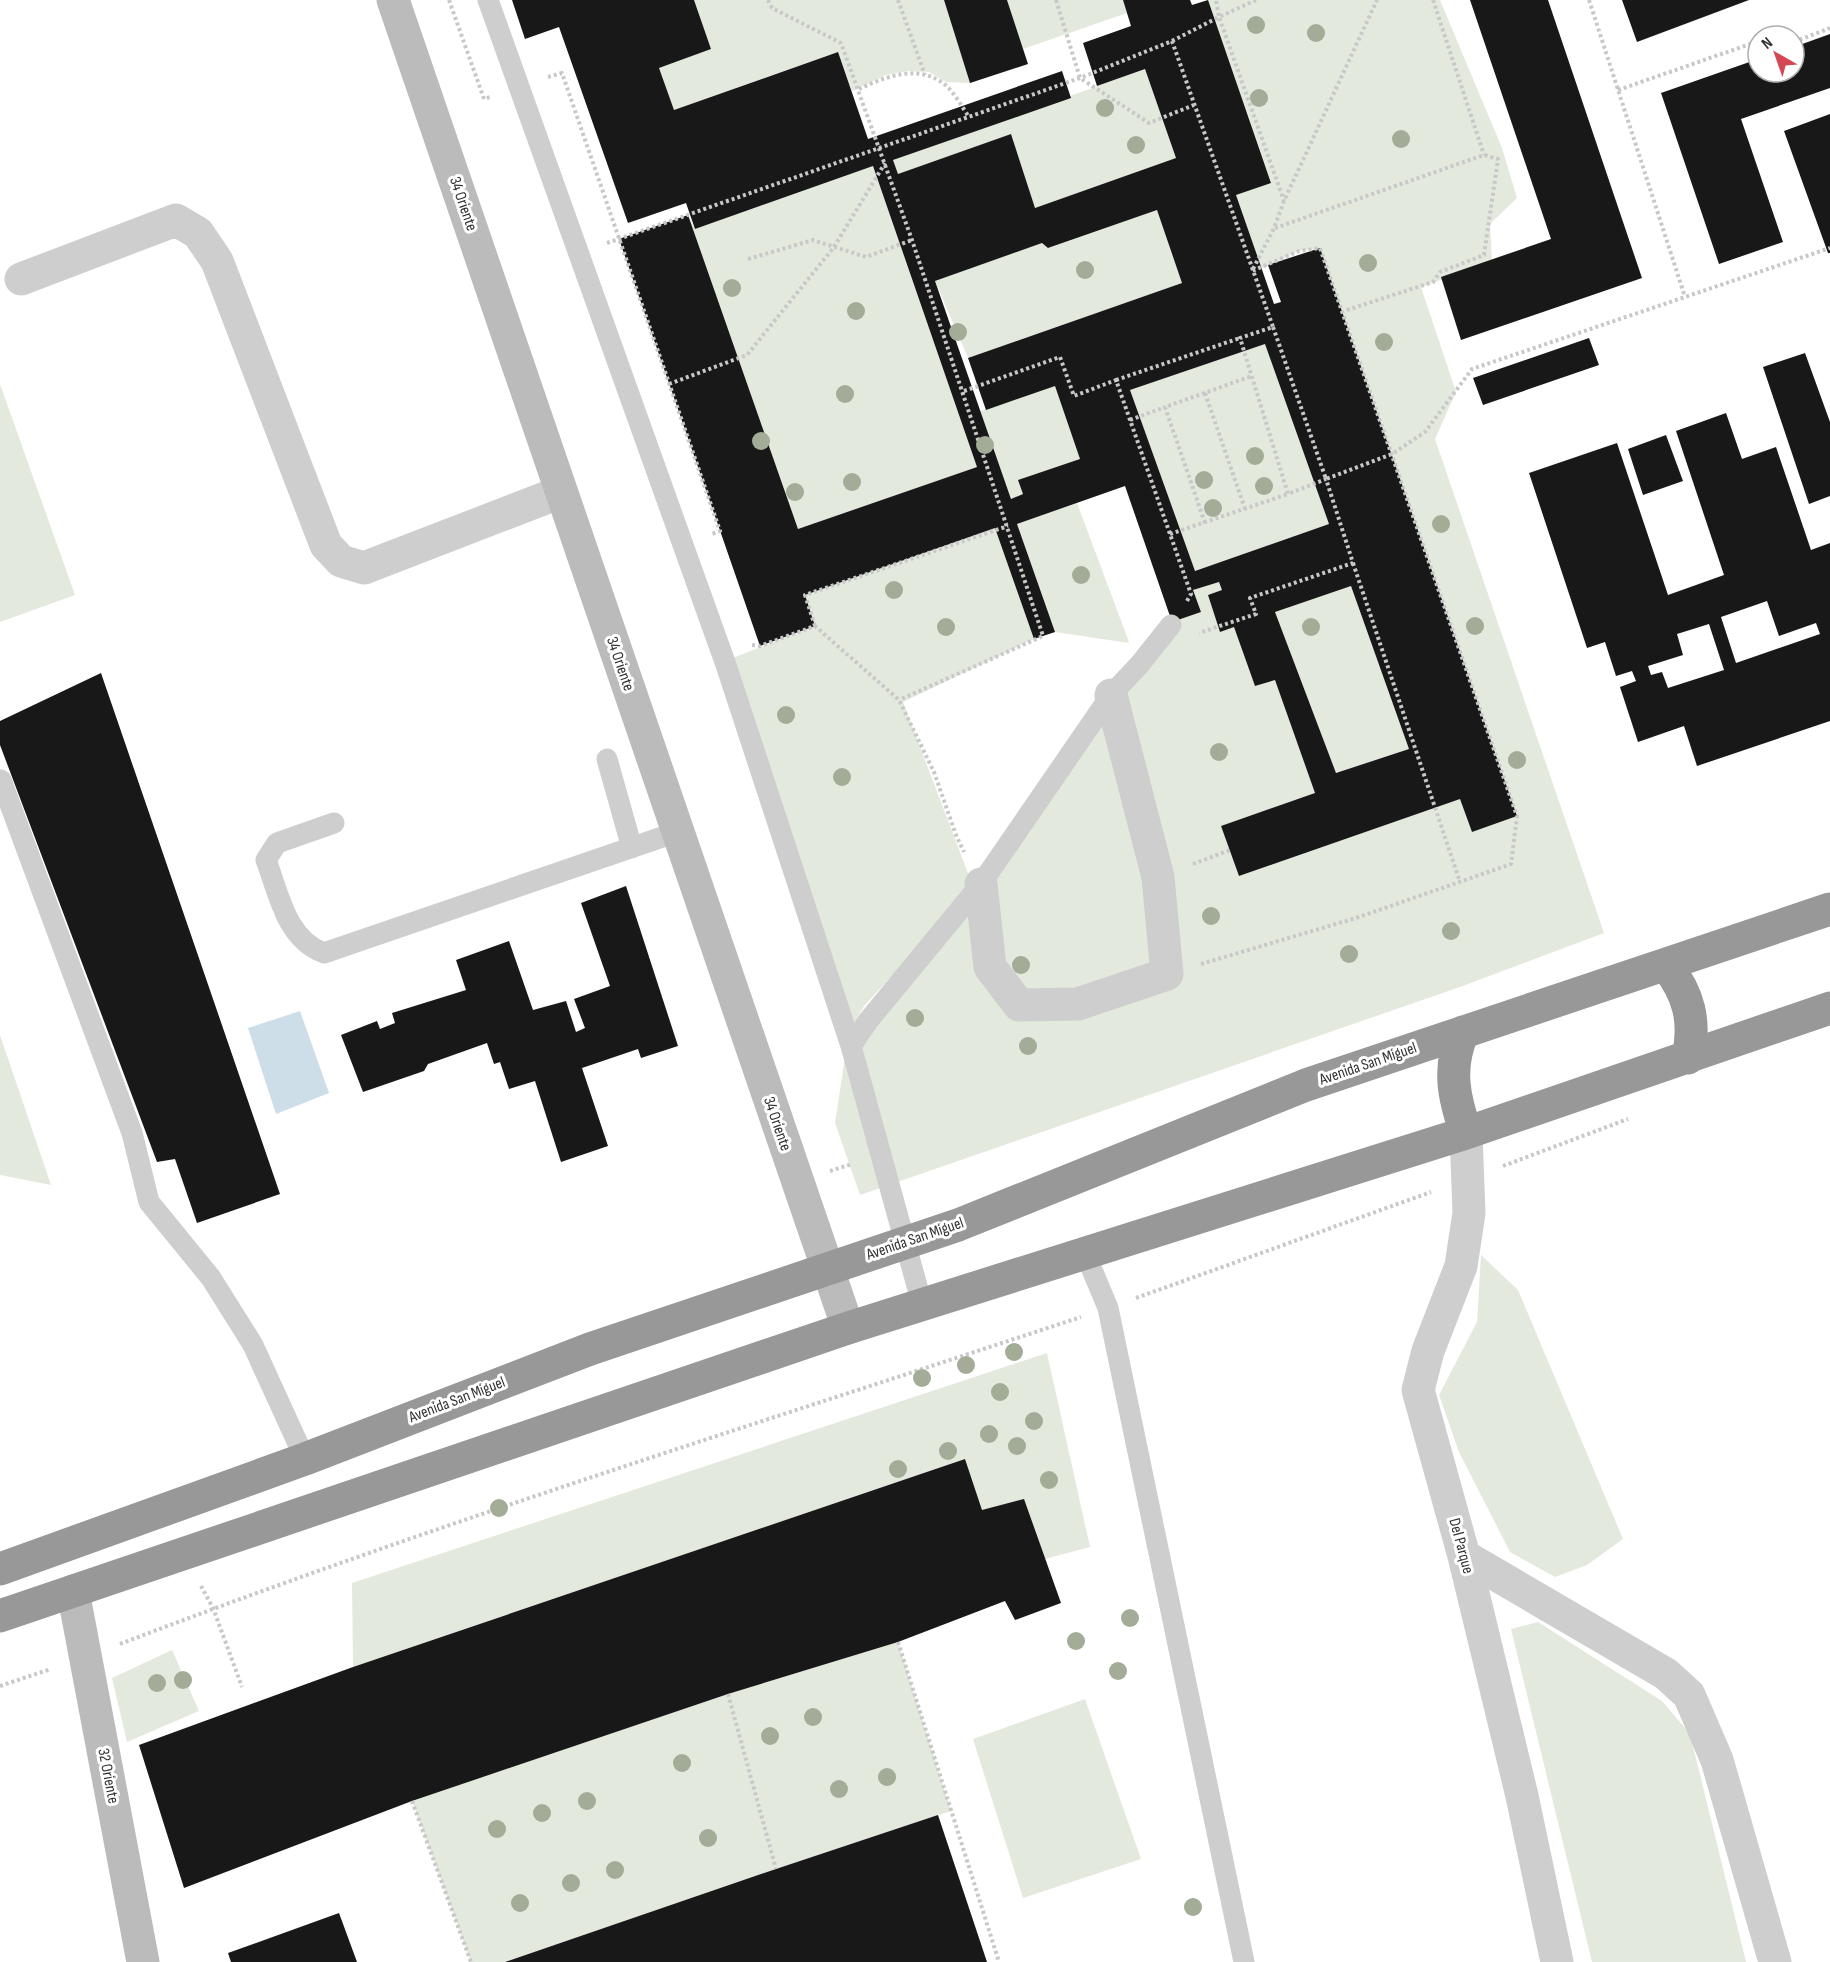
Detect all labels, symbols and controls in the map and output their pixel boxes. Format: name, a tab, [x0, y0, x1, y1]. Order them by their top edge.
north arrow	[1746, 24, 1806, 84]
text: N	[1758, 34, 1777, 54]
street label: 34 Oriente	[445, 174, 481, 234]
street label: 34 Oriente	[602, 634, 638, 694]
street label: Avenida San Miguel	[1316, 1038, 1419, 1090]
street label: 34 Oriente	[759, 1094, 795, 1154]
street label: Avenida San Miguel	[863, 1213, 966, 1265]
street label: Avenida San Miguel	[405, 1373, 508, 1427]
street label: Del Parque	[1444, 1516, 1478, 1576]
street label: 32 Oriente	[93, 1747, 123, 1805]

